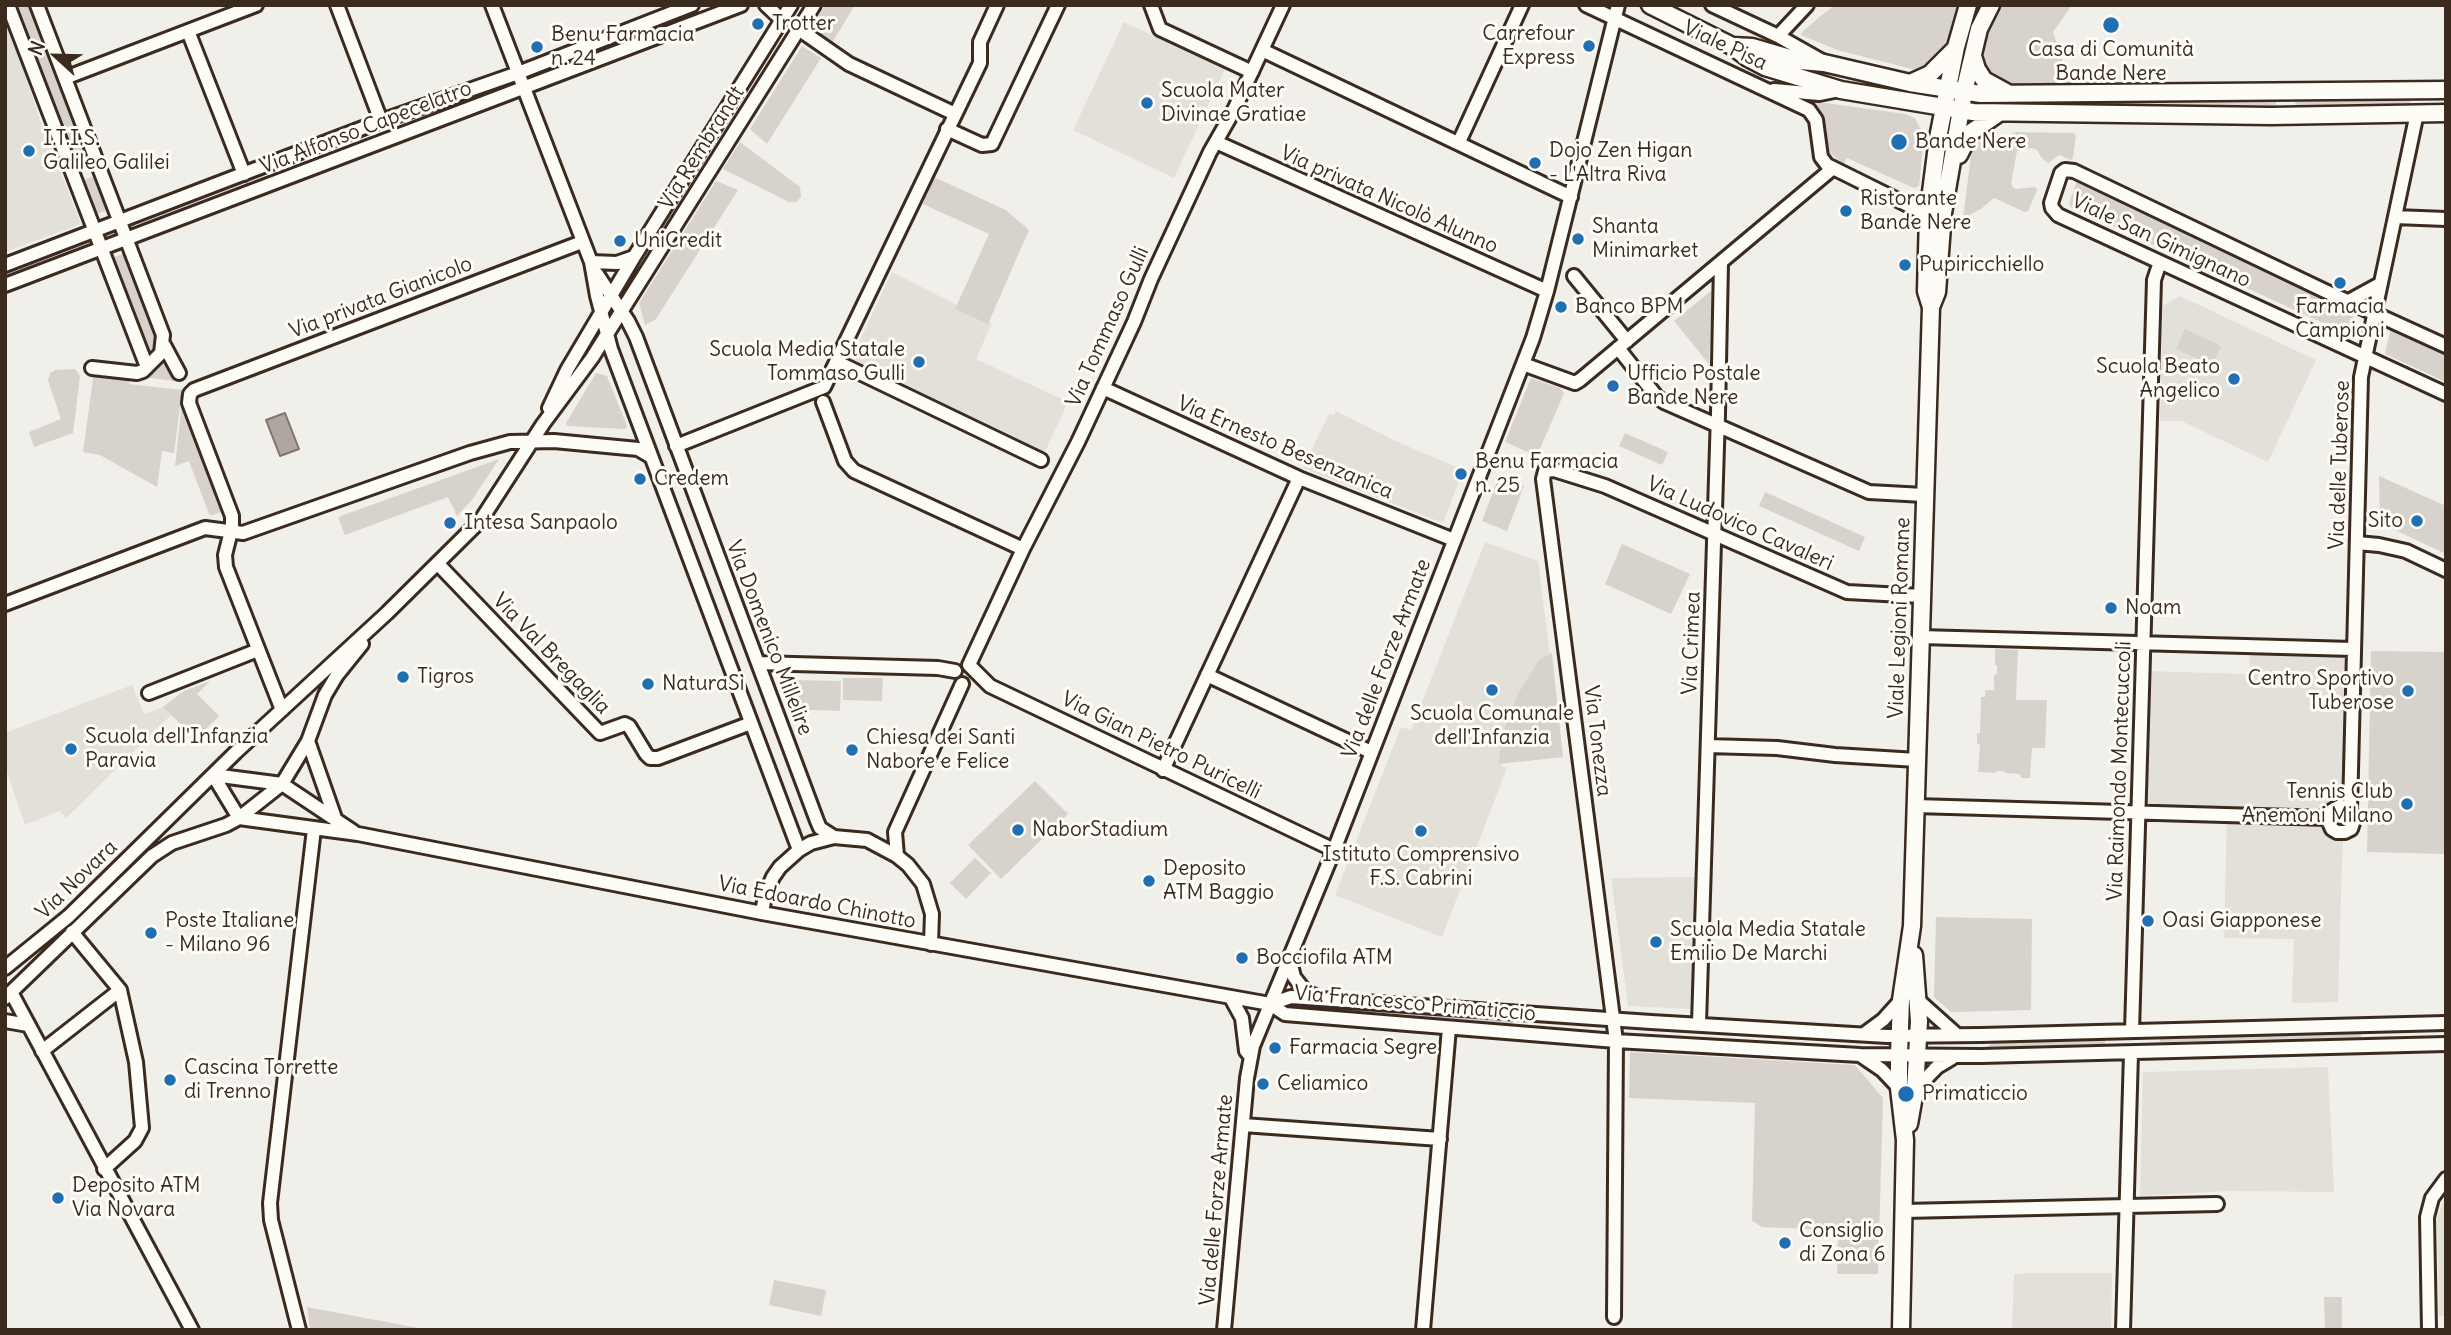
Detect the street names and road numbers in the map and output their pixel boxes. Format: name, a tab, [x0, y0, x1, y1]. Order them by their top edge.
street label: Viale Pisa	[1679, 16, 1771, 76]
street label: Via Alfonso Capecelatro	[257, 76, 475, 180]
street label: Via Rembrandt	[654, 82, 750, 214]
street label: Via privata Nicolò Alunno	[1276, 141, 1502, 259]
street label: Viale San Gimignano	[2068, 188, 2254, 294]
street label: Via Tommaso Gulli	[1061, 243, 1155, 411]
street label: Via privata Gianicolo	[286, 252, 476, 344]
street label: Via delle Tuberose	[2324, 380, 2356, 550]
street label: Via Ernesto Besenzanica	[1173, 391, 1397, 505]
street label: Via Ludovico Cavaleri	[1643, 472, 1837, 576]
street label: Viale Legioni Romane	[1884, 517, 1916, 719]
street label: Via Domenico Millelire	[720, 537, 818, 739]
street label: Via delle Forze Armate	[1337, 556, 1437, 762]
street label: Via Val Bregaglia	[487, 588, 615, 720]
street label: Via Crimea	[1678, 591, 1706, 695]
street label: Via Raimondo Montecuccoli	[2103, 641, 2137, 901]
street label: Via Tonezza	[1578, 684, 1616, 798]
street label: Via Gian Pietro Puricelli	[1057, 687, 1265, 805]
street label: Via Novara	[31, 835, 123, 925]
street label: Via Edoardo Chinotto	[716, 871, 918, 935]
street label: Via Francesco Primaticcio	[1293, 981, 1537, 1027]
street label: Via delle Forze Armate	[1195, 1093, 1239, 1307]

